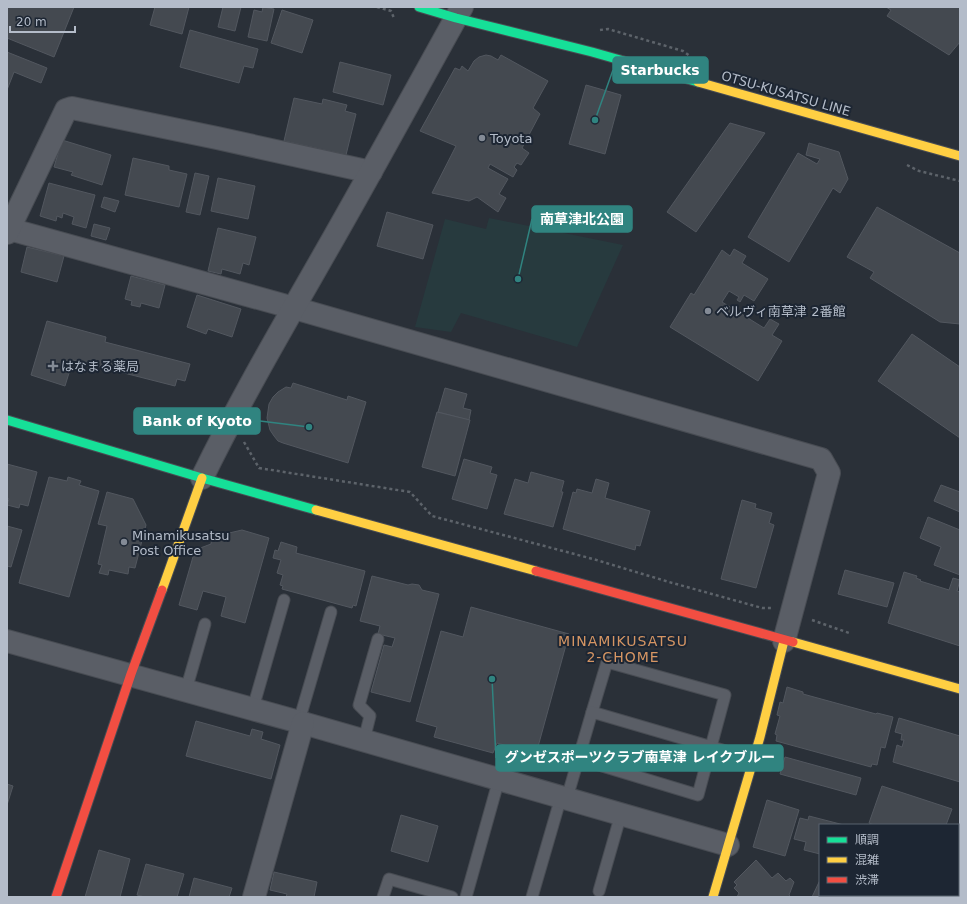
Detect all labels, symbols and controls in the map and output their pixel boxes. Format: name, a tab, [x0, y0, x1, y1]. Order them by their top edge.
scale bar	[10, 8, 75, 34]
text: 20 m	[16, 15, 47, 29]
callout: Starbucks	[613, 57, 708, 83]
text: Starbucks	[620, 62, 700, 78]
street label: OTSU-KUSATSU LINE	[720, 68, 852, 119]
place label: Toyota	[489, 131, 532, 146]
marker: Toyota	[477, 133, 487, 143]
callout: 南草津北公園	[532, 206, 632, 232]
text: 南草津北公園	[540, 211, 624, 227]
place label: ベルヴィ南草津 2番館	[716, 304, 845, 319]
marker: ベルヴィ南草津 2番館	[703, 306, 713, 316]
place label: はなまる薬局	[61, 359, 139, 374]
marker: はなまる薬局	[48, 361, 58, 371]
callout: Bank of Kyoto	[134, 408, 260, 434]
text: Bank of Kyoto	[142, 413, 252, 429]
place label: Minamikusatsu Post Office	[132, 528, 230, 558]
marker: Minamikusatsu Post Office	[119, 537, 129, 547]
district label: MINAMIKUSATSU 2-CHOME	[558, 633, 688, 665]
callout: グンゼスポーツクラブ南草津 レイクブルー	[496, 745, 783, 771]
text: グンゼスポーツクラブ南草津 レイクブルー	[505, 749, 775, 765]
legend	[819, 824, 959, 896]
text: 順調	[855, 833, 879, 847]
text: 混雑	[855, 853, 879, 867]
text: 渋滞	[855, 873, 879, 887]

